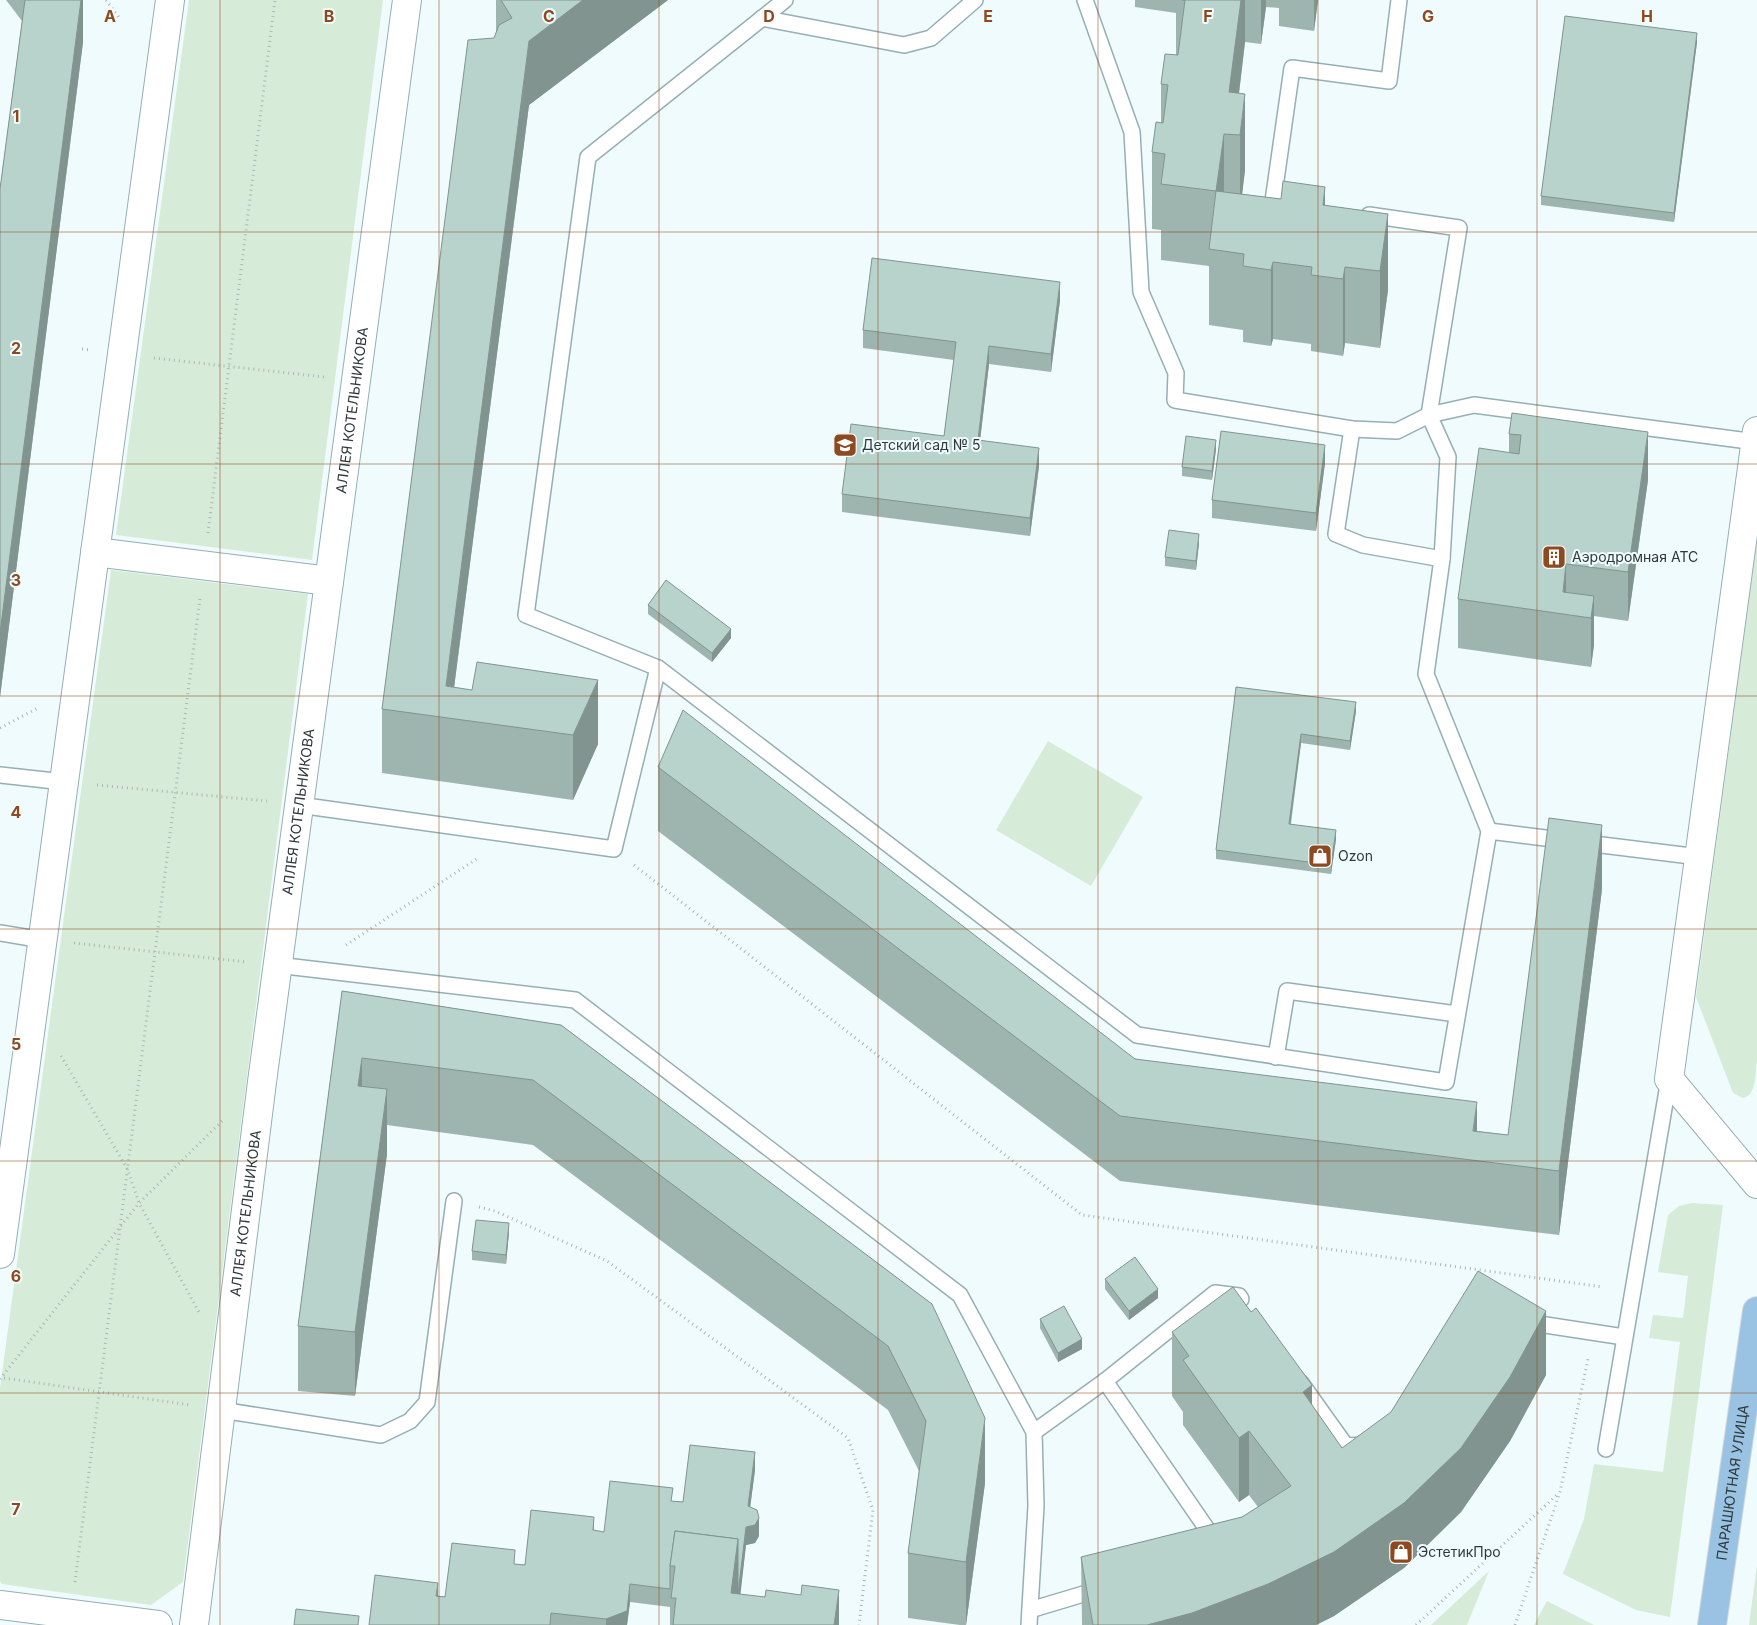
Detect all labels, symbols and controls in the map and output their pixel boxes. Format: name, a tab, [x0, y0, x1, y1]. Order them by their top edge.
text: A	[104, 6, 116, 26]
text: B	[324, 6, 334, 26]
text: C	[543, 6, 555, 26]
text: D	[763, 6, 775, 26]
text: E	[983, 6, 993, 26]
text: F	[1203, 6, 1213, 26]
text: G	[1422, 6, 1434, 26]
text: H	[1641, 6, 1653, 26]
text: 1	[13, 106, 19, 126]
street label: АЛЛЕЯ КОТЕЛЬНИКОВА	[332, 326, 371, 494]
text: 2	[11, 338, 21, 358]
school or university icon: Детский сад № 5	[832, 432, 858, 458]
place label: Детский сад № 5	[862, 436, 980, 453]
building icon: Аэродромная АТС	[1541, 544, 1567, 570]
place label: Аэродромная АТС	[1572, 548, 1698, 565]
text: 3	[11, 570, 21, 590]
street label: АЛЛЕЯ КОТЕЛЬНИКОВА	[278, 727, 317, 896]
text: 4	[11, 802, 22, 822]
shop icon: Ozon	[1307, 843, 1333, 869]
place label: Ozon	[1338, 847, 1373, 864]
text: 5	[11, 1034, 21, 1054]
street label: АЛЛЕЯ КОТЕЛЬНИКОВА	[226, 1129, 264, 1297]
text: 6	[11, 1266, 21, 1286]
street label: ПАРАШЮТНАЯ УЛИЦА	[1712, 1403, 1752, 1561]
text: 7	[11, 1499, 21, 1519]
shop icon: ЭстетикПро	[1388, 1539, 1414, 1565]
place label: ЭстетикПро	[1418, 1543, 1501, 1560]

